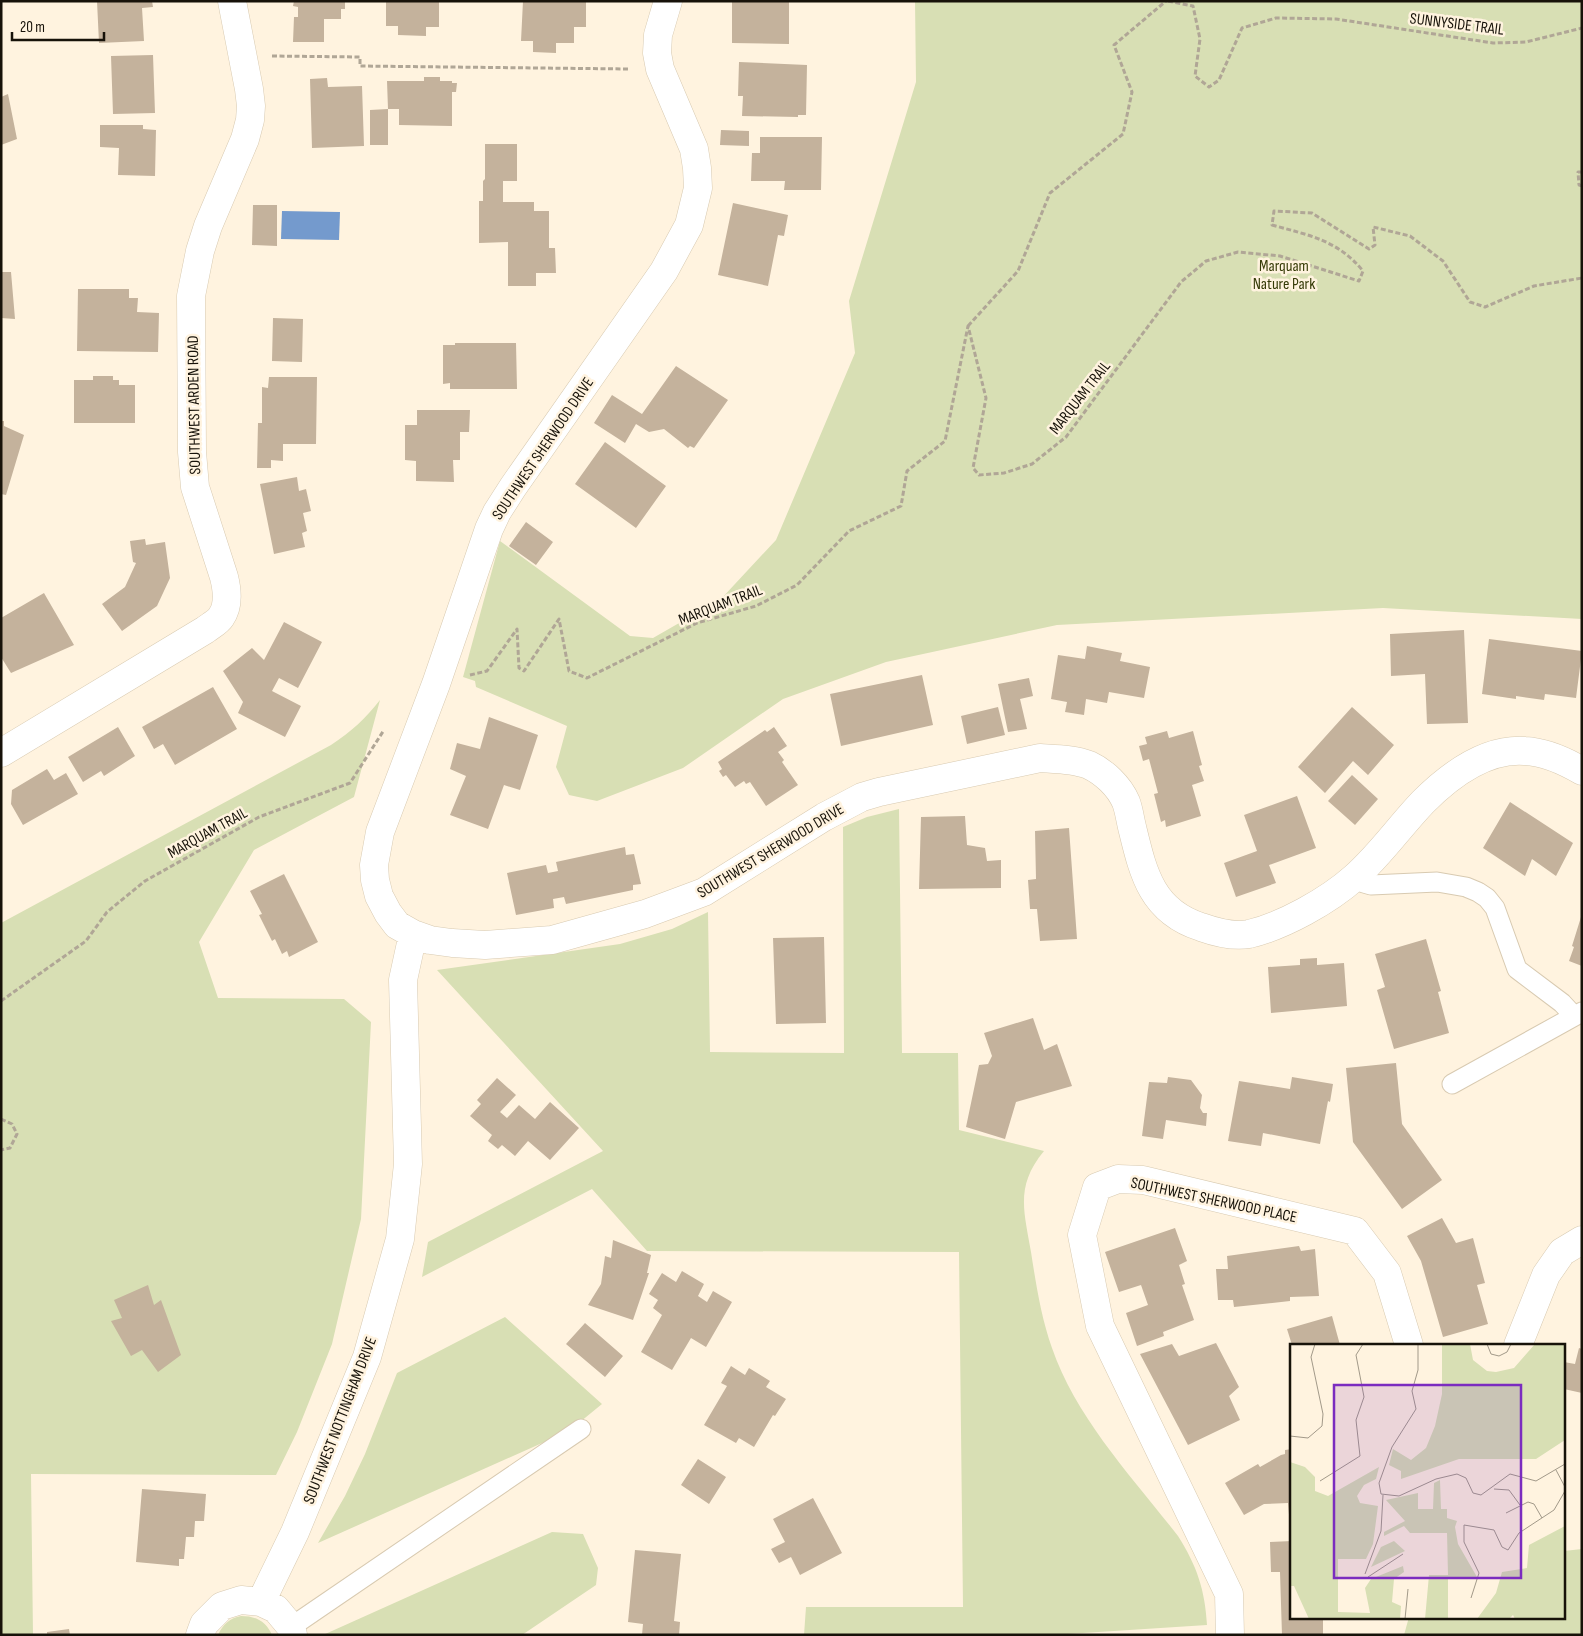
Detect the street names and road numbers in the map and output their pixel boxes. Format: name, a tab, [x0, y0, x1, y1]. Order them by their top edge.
street label: SUNNYSIDE TRAIL	[1409, 9, 1505, 40]
street label: SOUTHWEST ARDEN ROAD	[184, 335, 205, 475]
street label: MARQUAM TRAIL	[1046, 357, 1115, 438]
street label: SOUTHWEST SHERWOOD DRIVE	[488, 374, 598, 524]
street label: MARQUAM TRAIL	[676, 581, 765, 630]
street label: SOUTHWEST SHERWOOD DRIVE	[694, 800, 848, 903]
street label: MARQUAM TRAIL	[165, 804, 251, 863]
street label: SOUTHWEST SHERWOOD PLACE	[1129, 1174, 1298, 1227]
street label: SOUTHWEST NOTTINGHAM DRIVE	[300, 1334, 381, 1507]

